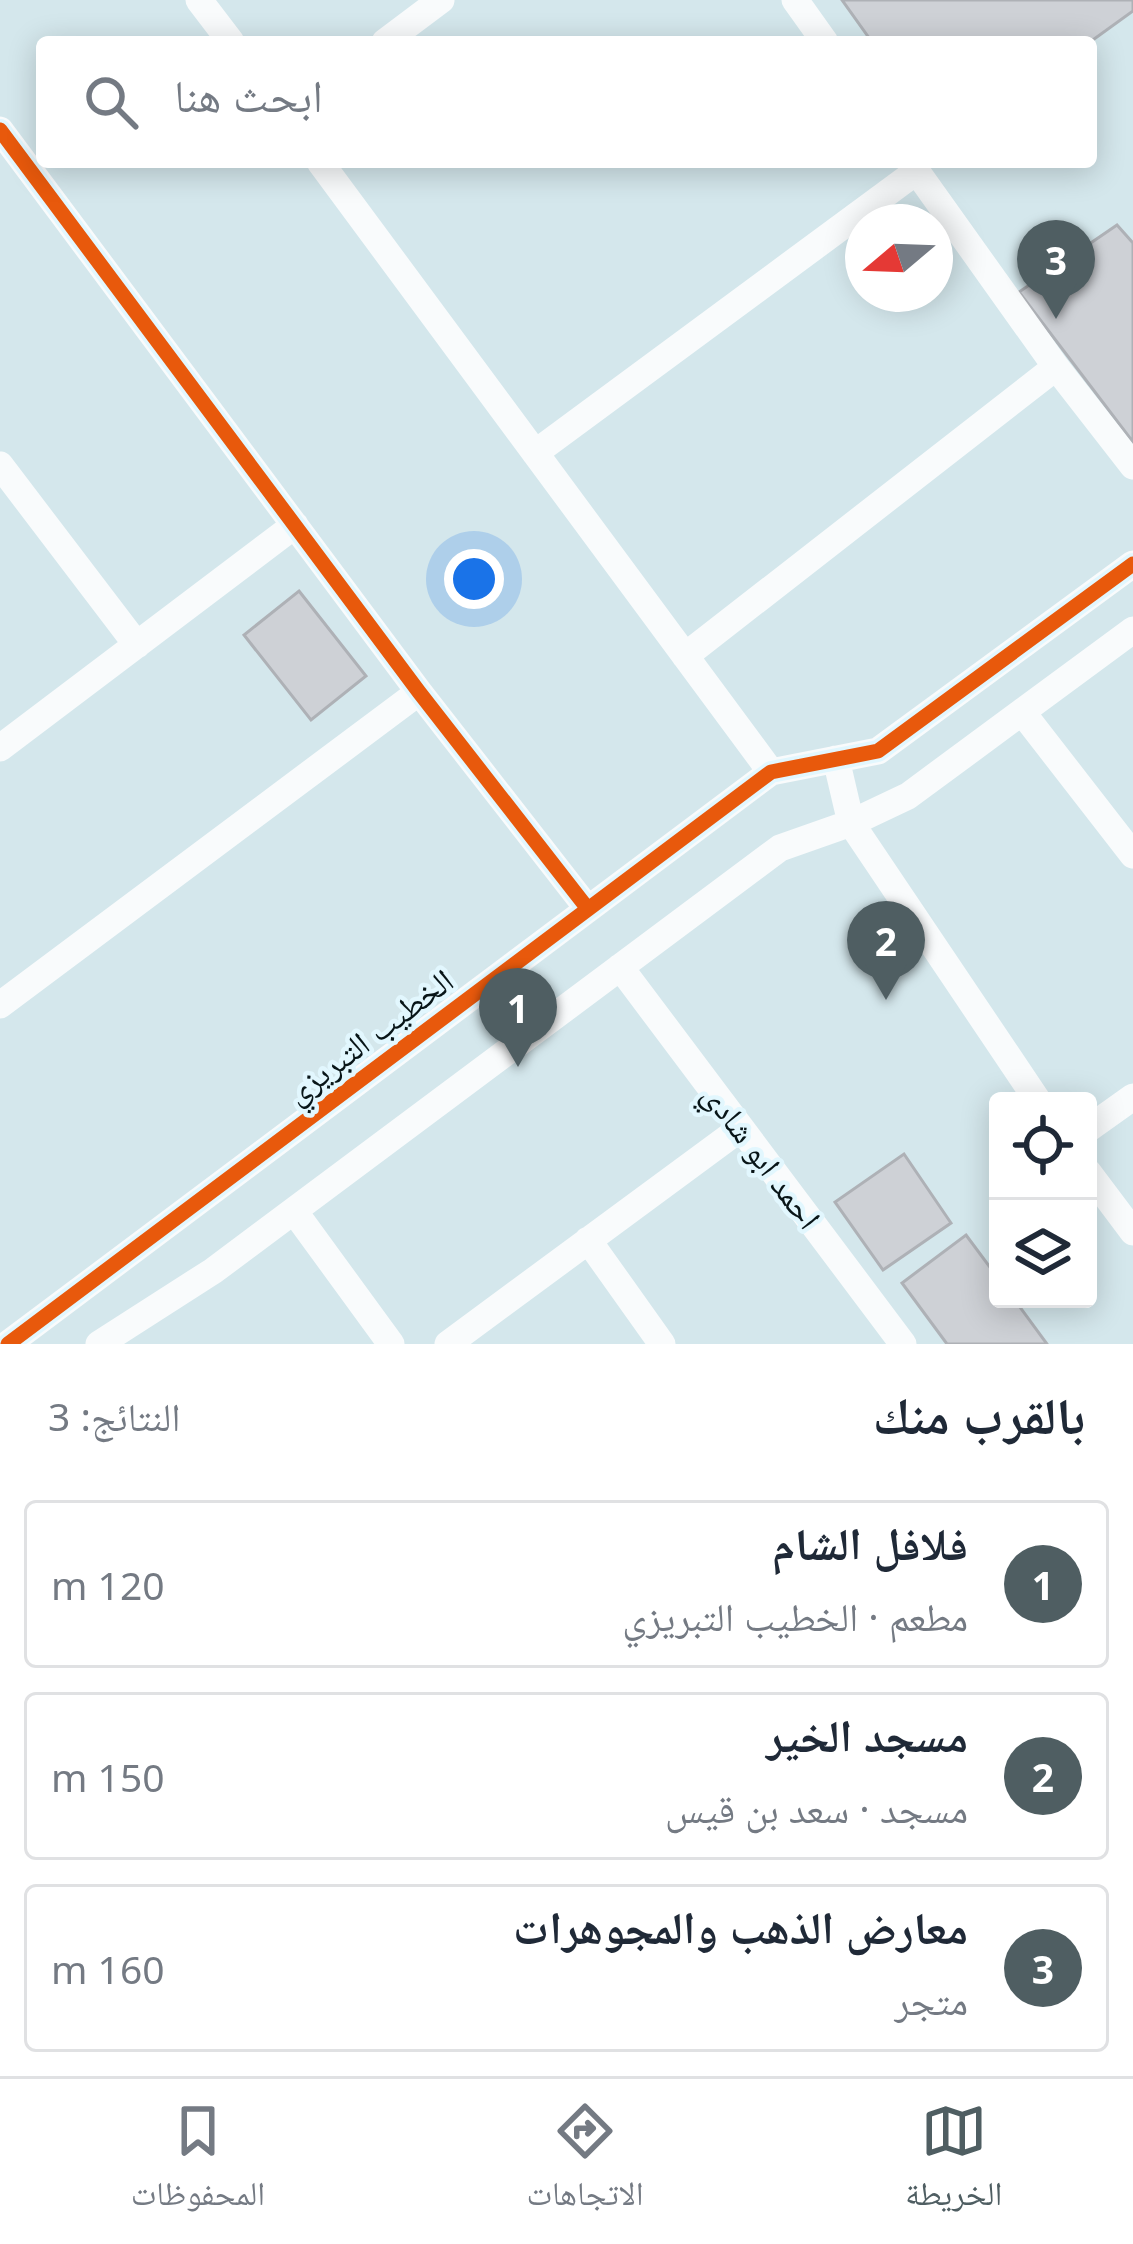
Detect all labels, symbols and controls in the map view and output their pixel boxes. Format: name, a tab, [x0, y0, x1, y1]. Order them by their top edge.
search box	[36, 36, 1097, 168]
text: ابحث هنا	[174, 64, 323, 125]
icon: search	[78, 69, 144, 135]
north arrow	[845, 204, 953, 312]
pin: 3	[1017, 220, 1095, 319]
your location	[444, 549, 504, 609]
pin: 2	[847, 901, 925, 1000]
street label: الخطيب التبريزي	[275, 958, 465, 1117]
pin: 1	[479, 968, 557, 1067]
street label: احمد ابو شادي	[689, 1074, 832, 1240]
map controls	[989, 1092, 1097, 1308]
button: locate	[989, 1092, 1097, 1200]
button: layers	[989, 1200, 1097, 1308]
text: بالقرب منك	[873, 1379, 1085, 1449]
text: النتائج: 3	[48, 1389, 180, 1442]
text: فلافل الشام	[772, 1512, 968, 1573]
text: 120 m	[51, 1558, 165, 1611]
text: 1	[1032, 1558, 1054, 1611]
text: مطعم · الخطيب التبريزي	[622, 1589, 968, 1642]
text: مسجد الخير	[766, 1704, 968, 1765]
text: 150 m	[51, 1750, 165, 1803]
text: 2	[1032, 1750, 1054, 1803]
text: مسجد · سعد بن قيس	[665, 1781, 968, 1834]
text: معارض الذهب والمجوهرات	[513, 1896, 968, 1957]
text: 160 m	[51, 1942, 165, 1995]
text: 3	[1032, 1942, 1054, 1995]
text: متجر	[894, 1973, 968, 2026]
tab: المحفوظات	[131, 2098, 265, 2226]
tab: الاتجاهات	[526, 2098, 644, 2226]
tab: الخريطة	[905, 2098, 1002, 2226]

